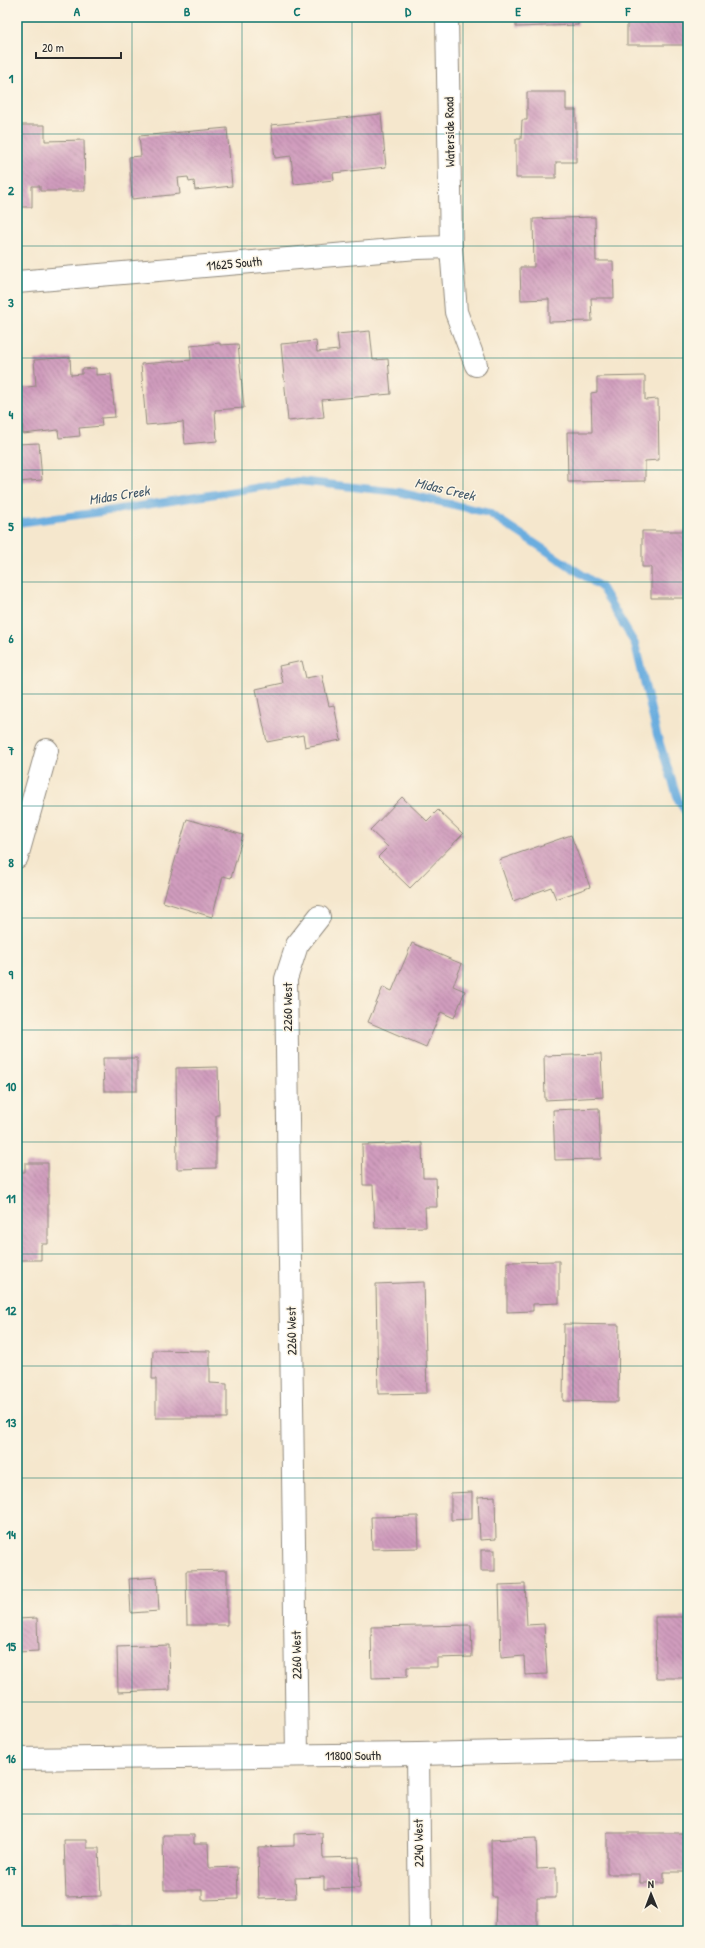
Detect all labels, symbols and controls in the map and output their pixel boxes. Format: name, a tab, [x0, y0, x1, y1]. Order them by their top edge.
text: A	[74, 2, 81, 20]
text: B	[184, 2, 191, 20]
text: C	[293, 2, 301, 20]
text: D	[405, 2, 412, 20]
text: E	[515, 2, 521, 20]
text: F	[625, 2, 632, 20]
scale bar	[36, 34, 121, 60]
text: 20 m	[42, 39, 64, 56]
text: 1	[9, 69, 14, 87]
street label: Waterside Road	[439, 97, 459, 167]
text: 2	[8, 181, 15, 199]
street label: 11625 South	[206, 252, 263, 274]
text: 3	[8, 293, 14, 311]
text: 4	[9, 405, 14, 423]
water label: Midas Creek	[413, 472, 478, 505]
water label: Midas Creek	[87, 480, 152, 509]
text: 5	[8, 517, 14, 535]
text: 6	[8, 629, 14, 647]
text: 7	[7, 741, 15, 759]
text: 8	[8, 853, 14, 871]
text: 9	[9, 965, 14, 983]
street label: 2260 West	[278, 982, 296, 1031]
text: 10	[6, 1077, 16, 1095]
text: 11	[6, 1189, 16, 1207]
text: 12	[6, 1301, 17, 1319]
street label: 2260 West	[282, 1306, 300, 1356]
text: 13	[6, 1413, 16, 1431]
text: 14	[6, 1525, 16, 1543]
street label: 2260 West	[287, 1630, 305, 1680]
text: 15	[6, 1637, 17, 1655]
street label: 11800 South	[325, 1746, 382, 1764]
text: 16	[6, 1749, 17, 1767]
street label: 2240 West	[409, 1818, 427, 1867]
text: 17	[5, 1861, 17, 1879]
north arrow	[631, 1874, 671, 1914]
text: N	[648, 1877, 654, 1891]

